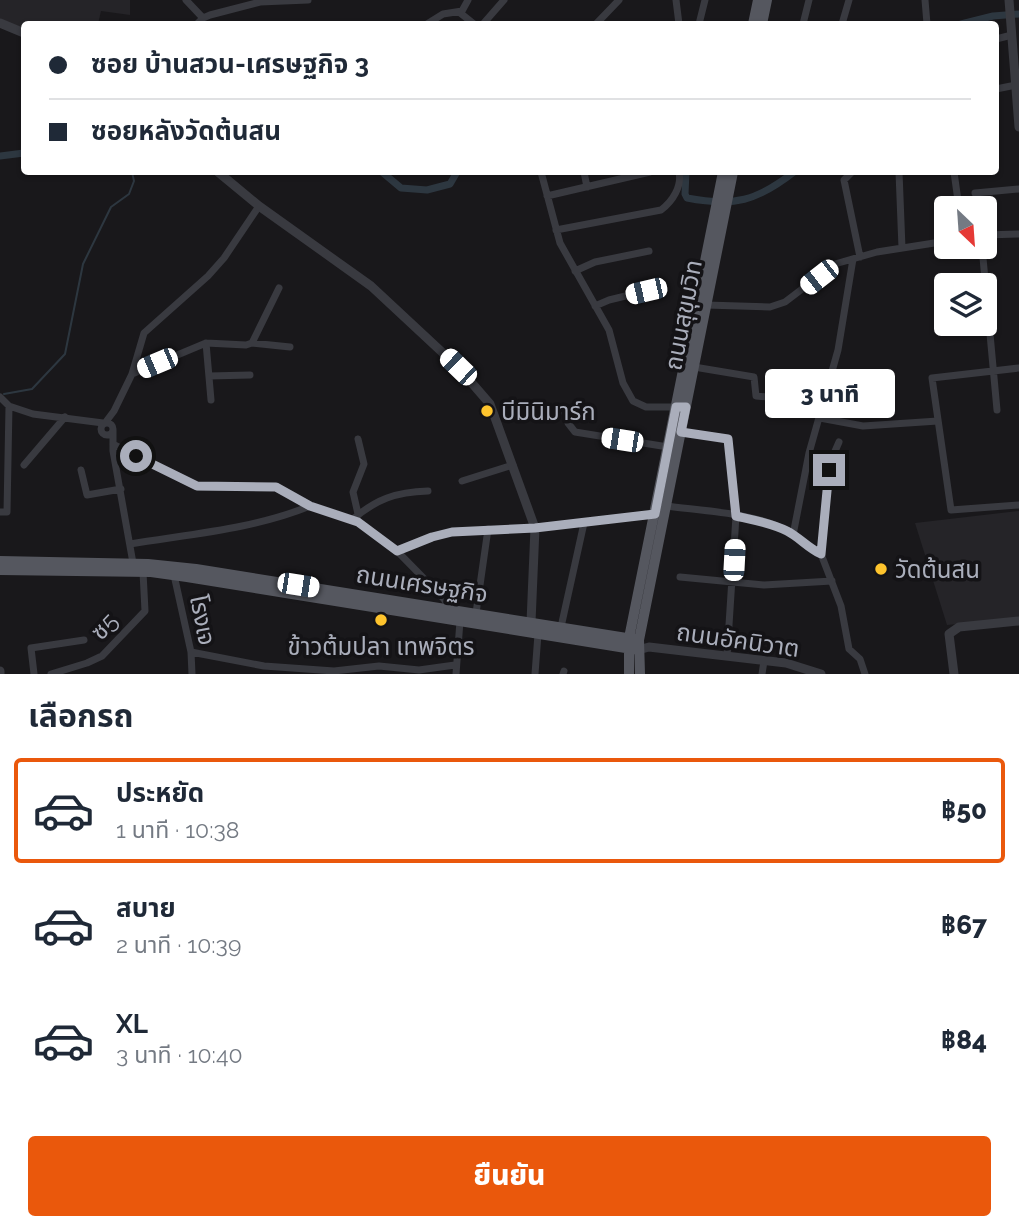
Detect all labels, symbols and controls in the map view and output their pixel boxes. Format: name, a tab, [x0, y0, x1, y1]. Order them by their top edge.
text: ซอย บ้านสวน-เศรษฐกิจ 3	[91, 49, 369, 79]
text: ซอยหลังวัดต้นสน	[91, 116, 281, 146]
north arrow	[934, 196, 998, 259]
map controls	[934, 196, 997, 336]
car	[796, 256, 843, 298]
street label: ถนนสุขุมวิท	[658, 257, 709, 373]
button: layers	[934, 273, 997, 336]
car	[624, 276, 669, 306]
car	[134, 345, 181, 381]
car	[436, 345, 481, 389]
callout: 3 นาที	[764, 368, 894, 418]
text: 3 นาที	[801, 380, 859, 407]
place label: บีมินิมาร์ก	[501, 397, 596, 426]
marker: บีมินิมาร์ก	[479, 403, 495, 419]
car	[600, 426, 645, 454]
route start	[120, 440, 152, 472]
route end	[813, 454, 845, 486]
car	[723, 538, 746, 582]
place label: วัดต้นสน	[895, 555, 980, 584]
street label: ถนนเศรษฐกิจ	[354, 559, 490, 609]
marker: วัดต้นสน	[873, 561, 889, 577]
car	[276, 571, 321, 599]
street label: โรงเจ	[184, 592, 222, 648]
street label: ซ5	[84, 606, 124, 646]
marker: ข้าวต้มปลา เทพจิตร	[373, 612, 389, 628]
street label: ถนนอัคนิวาต	[675, 617, 801, 663]
place label: ข้าวต้มปลา เทพจิตร	[288, 632, 474, 661]
text: เลือกรถ	[28, 697, 133, 734]
text: ประหยัด	[116, 778, 204, 808]
icon: car	[32, 779, 95, 842]
text: ฿50	[941, 795, 987, 825]
text: 1 นาที · 10:38	[116, 816, 239, 843]
text: สบาย	[116, 893, 176, 923]
icon: car	[32, 894, 95, 957]
text: ฿67	[941, 910, 987, 940]
text: 2 นาที · 10:39	[116, 931, 241, 958]
icon: car	[32, 1009, 95, 1072]
text: XL	[116, 1009, 148, 1039]
text: ฿84	[941, 1025, 987, 1055]
text: 3 นาที · 10:40	[116, 1041, 243, 1068]
button: ยืนยัน	[28, 1136, 991, 1216]

